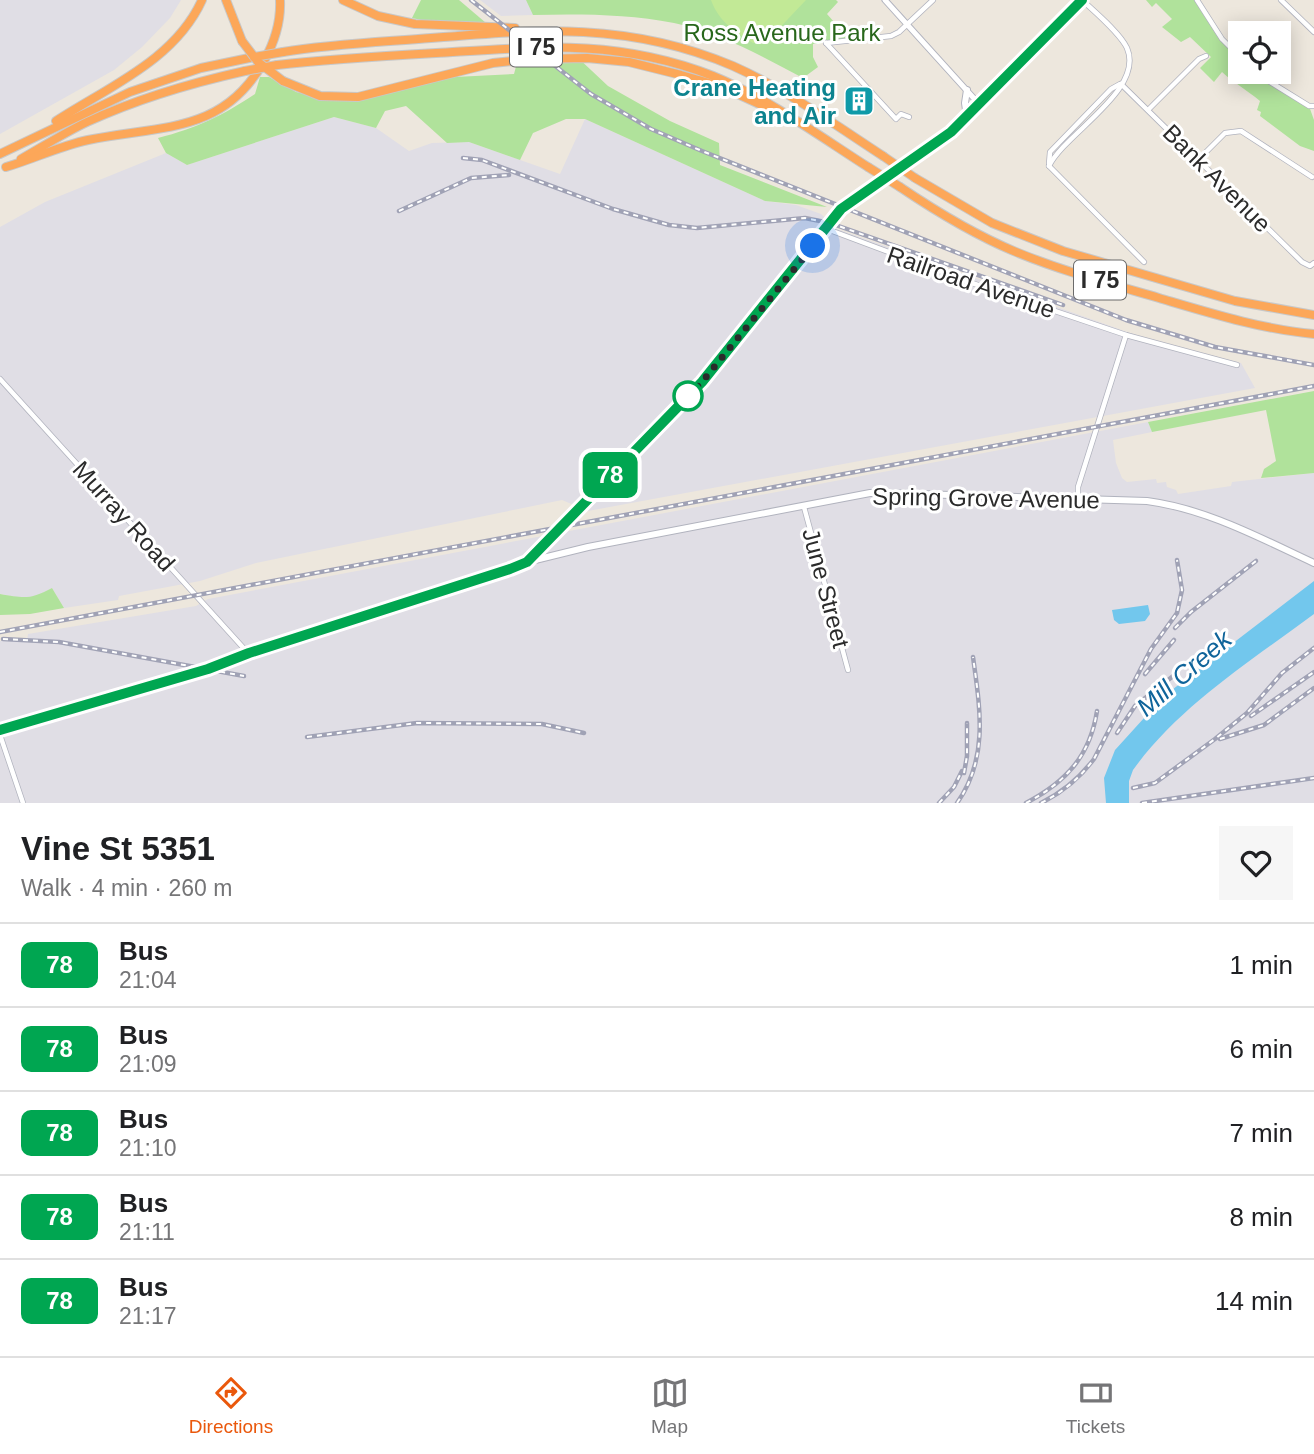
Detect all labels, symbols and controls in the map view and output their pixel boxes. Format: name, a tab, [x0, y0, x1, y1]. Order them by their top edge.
park label: Ross Avenue Park	[683, 19, 881, 46]
map controls	[1228, 21, 1291, 84]
button: locate	[1228, 21, 1291, 84]
road number: I 75	[510, 28, 562, 66]
place label: Crane Heating and Air	[673, 74, 836, 129]
building icon: Crane Heating and Air	[842, 84, 876, 118]
street label: Bank Avenue	[1158, 119, 1276, 237]
your location	[795, 228, 830, 263]
street label: Railroad Avenue	[884, 241, 1058, 323]
road number: I 75	[1074, 260, 1126, 300]
unlabelled marker	[673, 381, 703, 411]
line badge: 78	[578, 452, 642, 498]
street label: Murray Road	[68, 455, 180, 577]
text: 78	[597, 461, 623, 488]
street label: Spring Grove Avenue	[872, 483, 1100, 513]
street label: June Street	[797, 525, 855, 651]
water label: Mill Creek	[1131, 622, 1239, 722]
button: heart	[1219, 826, 1293, 900]
text: Vine St 5351	[21, 830, 215, 867]
text: Walk · 4 min · 260 m	[21, 875, 232, 901]
text: Bus	[119, 936, 168, 966]
text: 1 min	[1229, 950, 1293, 980]
text: 78	[46, 951, 73, 978]
text: 21:04	[119, 967, 177, 993]
text: Bus	[119, 1020, 168, 1050]
text: 6 min	[1229, 1034, 1293, 1064]
text: 78	[46, 1035, 73, 1062]
text: 21:09	[119, 1051, 177, 1077]
text: Bus	[119, 1104, 168, 1134]
text: 7 min	[1229, 1118, 1293, 1148]
text: 78	[46, 1119, 73, 1146]
text: 21:10	[119, 1135, 177, 1161]
text: Bus	[119, 1188, 168, 1218]
text: 8 min	[1229, 1202, 1293, 1232]
text: 78	[46, 1203, 73, 1230]
text: 21:11	[119, 1219, 175, 1245]
text: Bus	[119, 1272, 168, 1302]
text: 14 min	[1215, 1286, 1293, 1316]
text: 78	[46, 1287, 73, 1314]
text: 21:17	[119, 1303, 177, 1329]
tab: Directions	[189, 1374, 273, 1438]
tab: Map	[651, 1374, 689, 1438]
tab: Tickets	[1066, 1374, 1125, 1438]

